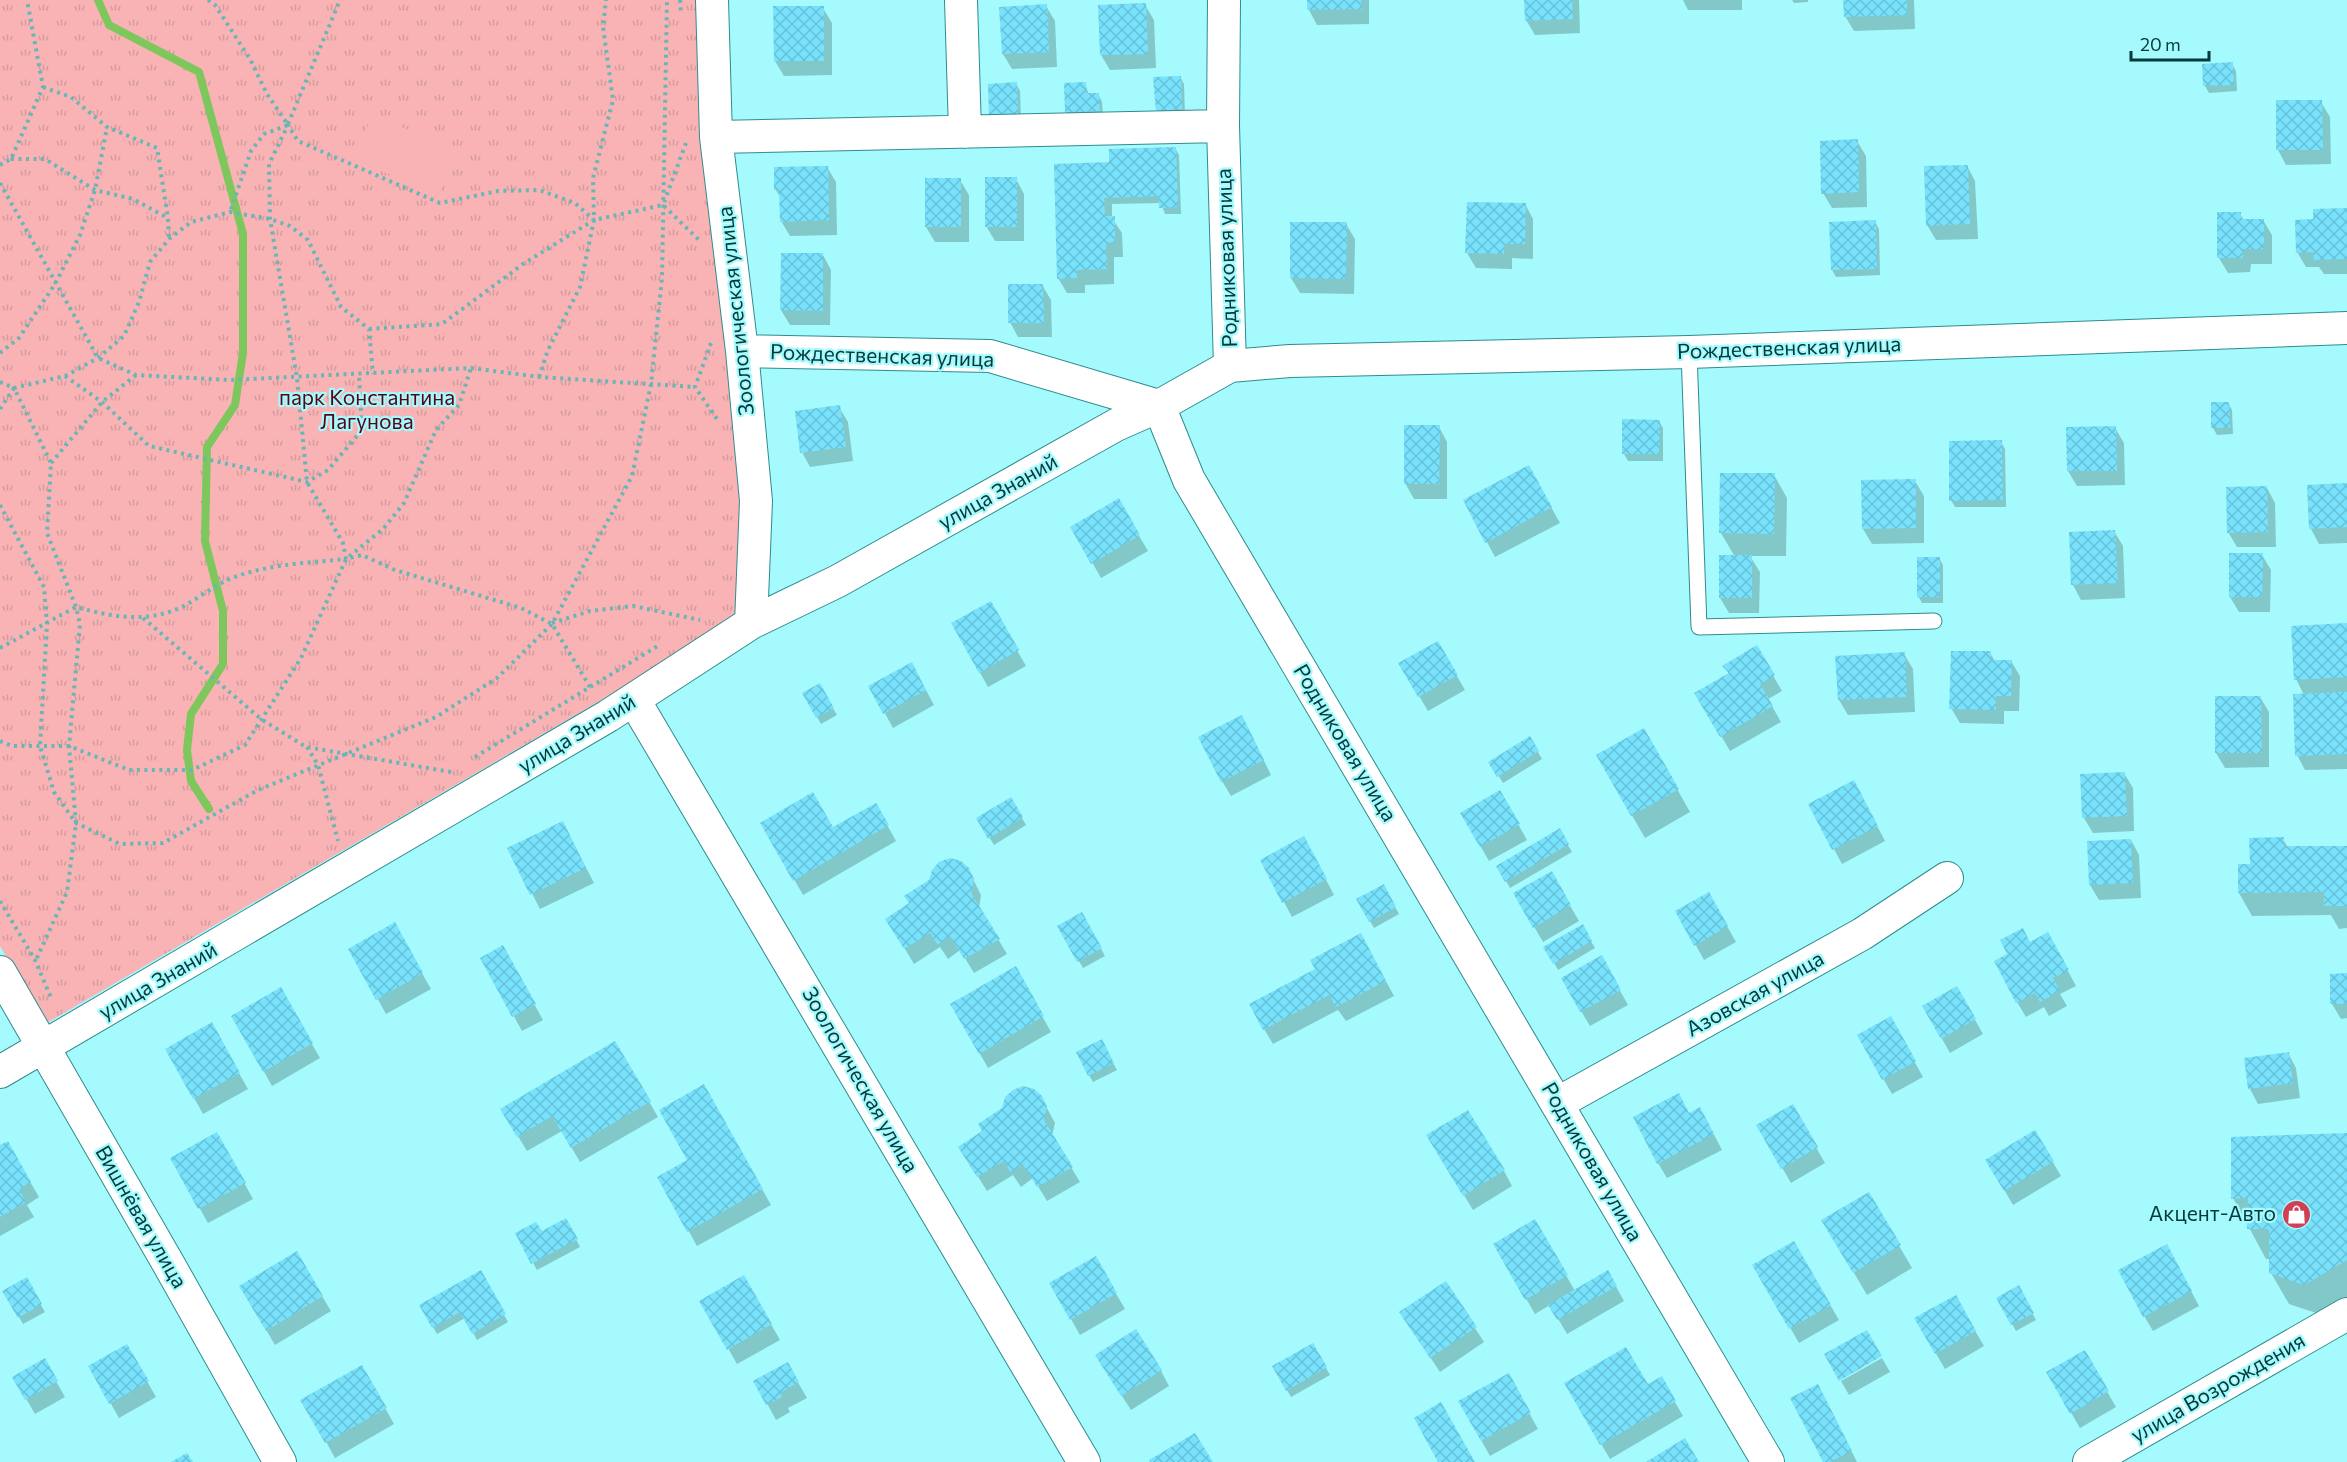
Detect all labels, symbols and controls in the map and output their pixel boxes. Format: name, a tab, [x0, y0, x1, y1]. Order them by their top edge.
scale bar	[2131, 24, 2209, 62]
text: 20 m	[2140, 33, 2181, 55]
street label: Родниковая улица	[1210, 168, 1241, 348]
street label: Зоологическая улица	[711, 205, 758, 417]
street label: Рождественская улица	[1676, 330, 1901, 363]
street label: Рождественская улица	[770, 338, 995, 371]
park label: парк Константина Лагунова	[279, 384, 455, 433]
street label: улица Знаний	[933, 448, 1061, 534]
street label: Родниковая улица	[1289, 659, 1403, 826]
street label: улица Знаний	[513, 688, 639, 778]
street label: улица Знаний	[94, 936, 221, 1024]
street label: Азовская улица	[1681, 945, 1827, 1041]
street label: Зоологическая улица	[798, 982, 925, 1176]
street label: Родниковая улица	[1538, 1077, 1649, 1245]
street label: Вишнёвая улица	[91, 1140, 193, 1292]
shop icon: Акцент-Авто	[2281, 1198, 2313, 1230]
place label: Акцент-Авто	[2149, 1200, 2276, 1225]
street label: улица Возрождения	[2126, 1327, 2309, 1447]

